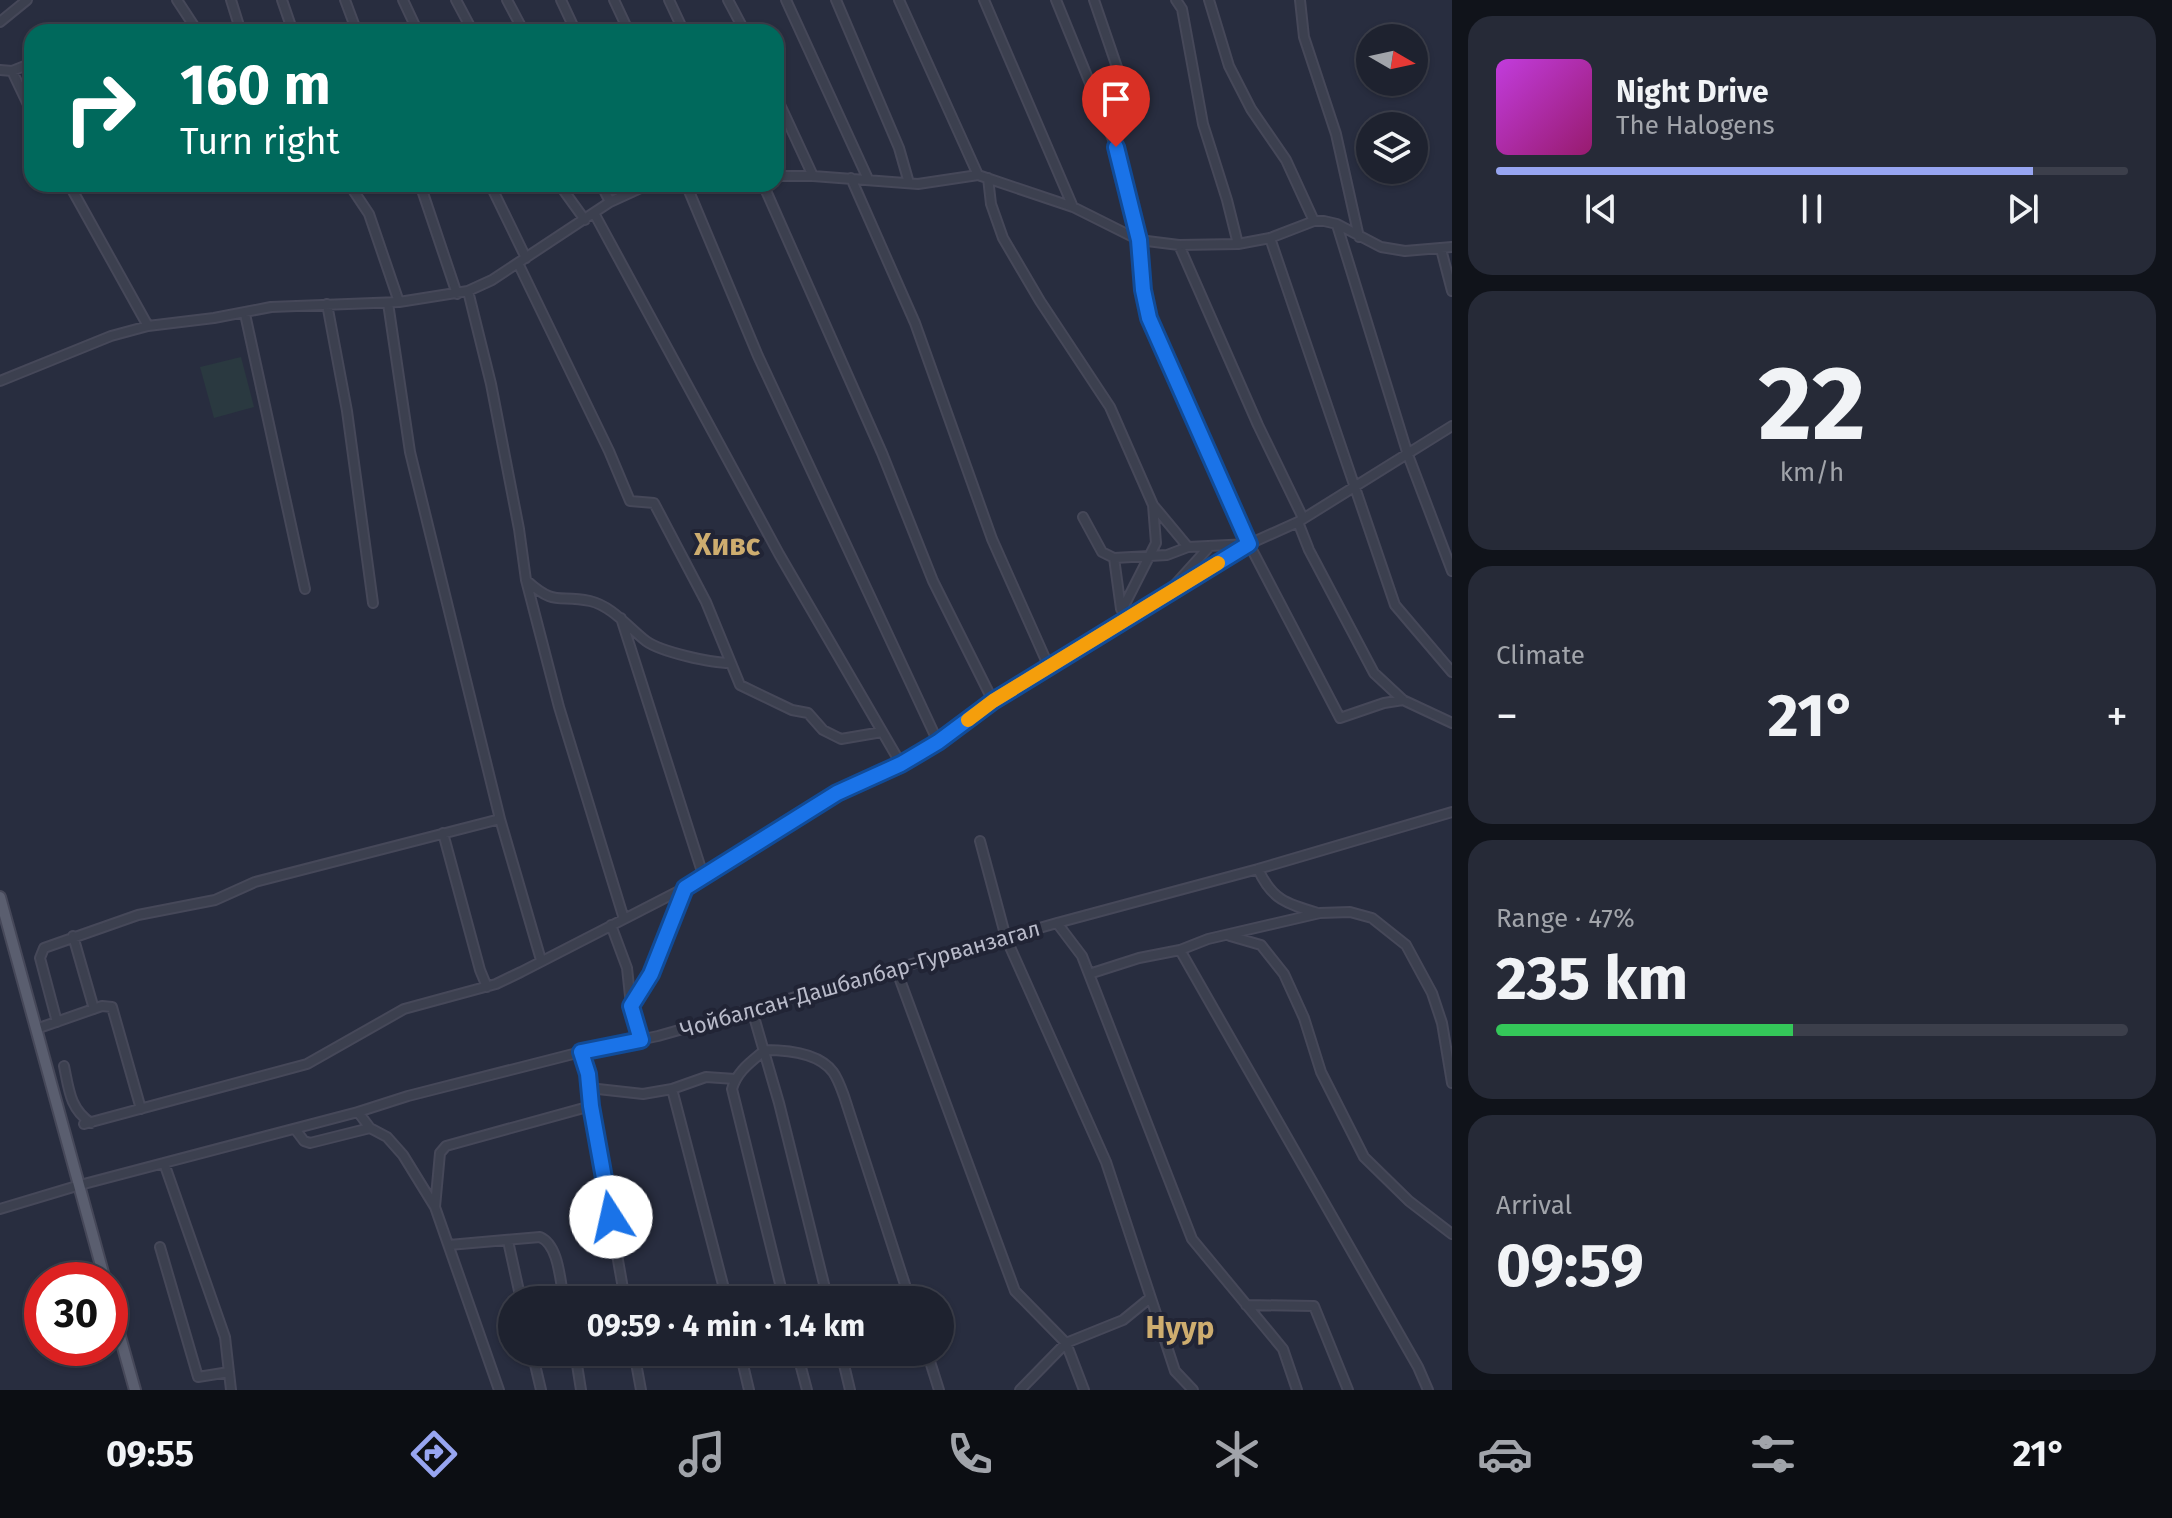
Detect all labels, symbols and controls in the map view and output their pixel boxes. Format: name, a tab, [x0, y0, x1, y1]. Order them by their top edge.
north arrow	[1356, 24, 1428, 96]
map controls	[1356, 24, 1428, 184]
text: 160 m	[180, 52, 331, 119]
icon: right	[48, 56, 152, 160]
pin	[1082, 65, 1150, 147]
text: Night Drive	[1616, 74, 1769, 110]
icon: arrive	[1094, 77, 1138, 121]
text: The Halogens	[1616, 110, 1775, 141]
button: layers	[1356, 112, 1428, 184]
text: Turn right	[180, 120, 340, 164]
icon: previous	[1579, 187, 1623, 231]
icon: pause	[1790, 187, 1834, 231]
icon: next	[2001, 187, 2045, 231]
text: 22	[1758, 342, 1866, 467]
text: km/h	[1780, 457, 1844, 488]
district label: Хивс	[693, 527, 761, 563]
text: Climate	[1496, 640, 1585, 671]
text: 21°	[1768, 680, 1856, 752]
text: −	[1496, 690, 1518, 743]
text: +	[2106, 690, 2128, 743]
text: Range · 47%	[1496, 903, 1635, 934]
street label: Чойбалсан-Дашбалбар-Гурванзагал	[677, 915, 1043, 1043]
text: 235 km	[1496, 943, 1688, 1015]
position arrow	[569, 1175, 653, 1259]
text: Arrival	[1496, 1190, 1572, 1221]
text: 09:59	[1496, 1230, 1644, 1302]
speed limit sign: 30	[24, 1262, 128, 1366]
text: 09:59 · 4 min · 1.4 km	[587, 1308, 865, 1344]
district label: Нуур	[1146, 1310, 1214, 1346]
icon: directions	[406, 1426, 462, 1482]
icon: music	[674, 1426, 730, 1482]
icon: phone	[942, 1426, 998, 1482]
icon: climate	[1209, 1426, 1265, 1482]
icon: car	[1477, 1426, 1533, 1482]
icon: filters	[1745, 1426, 1801, 1482]
text: 09:55	[106, 1432, 194, 1476]
text: 21°	[2013, 1432, 2066, 1476]

